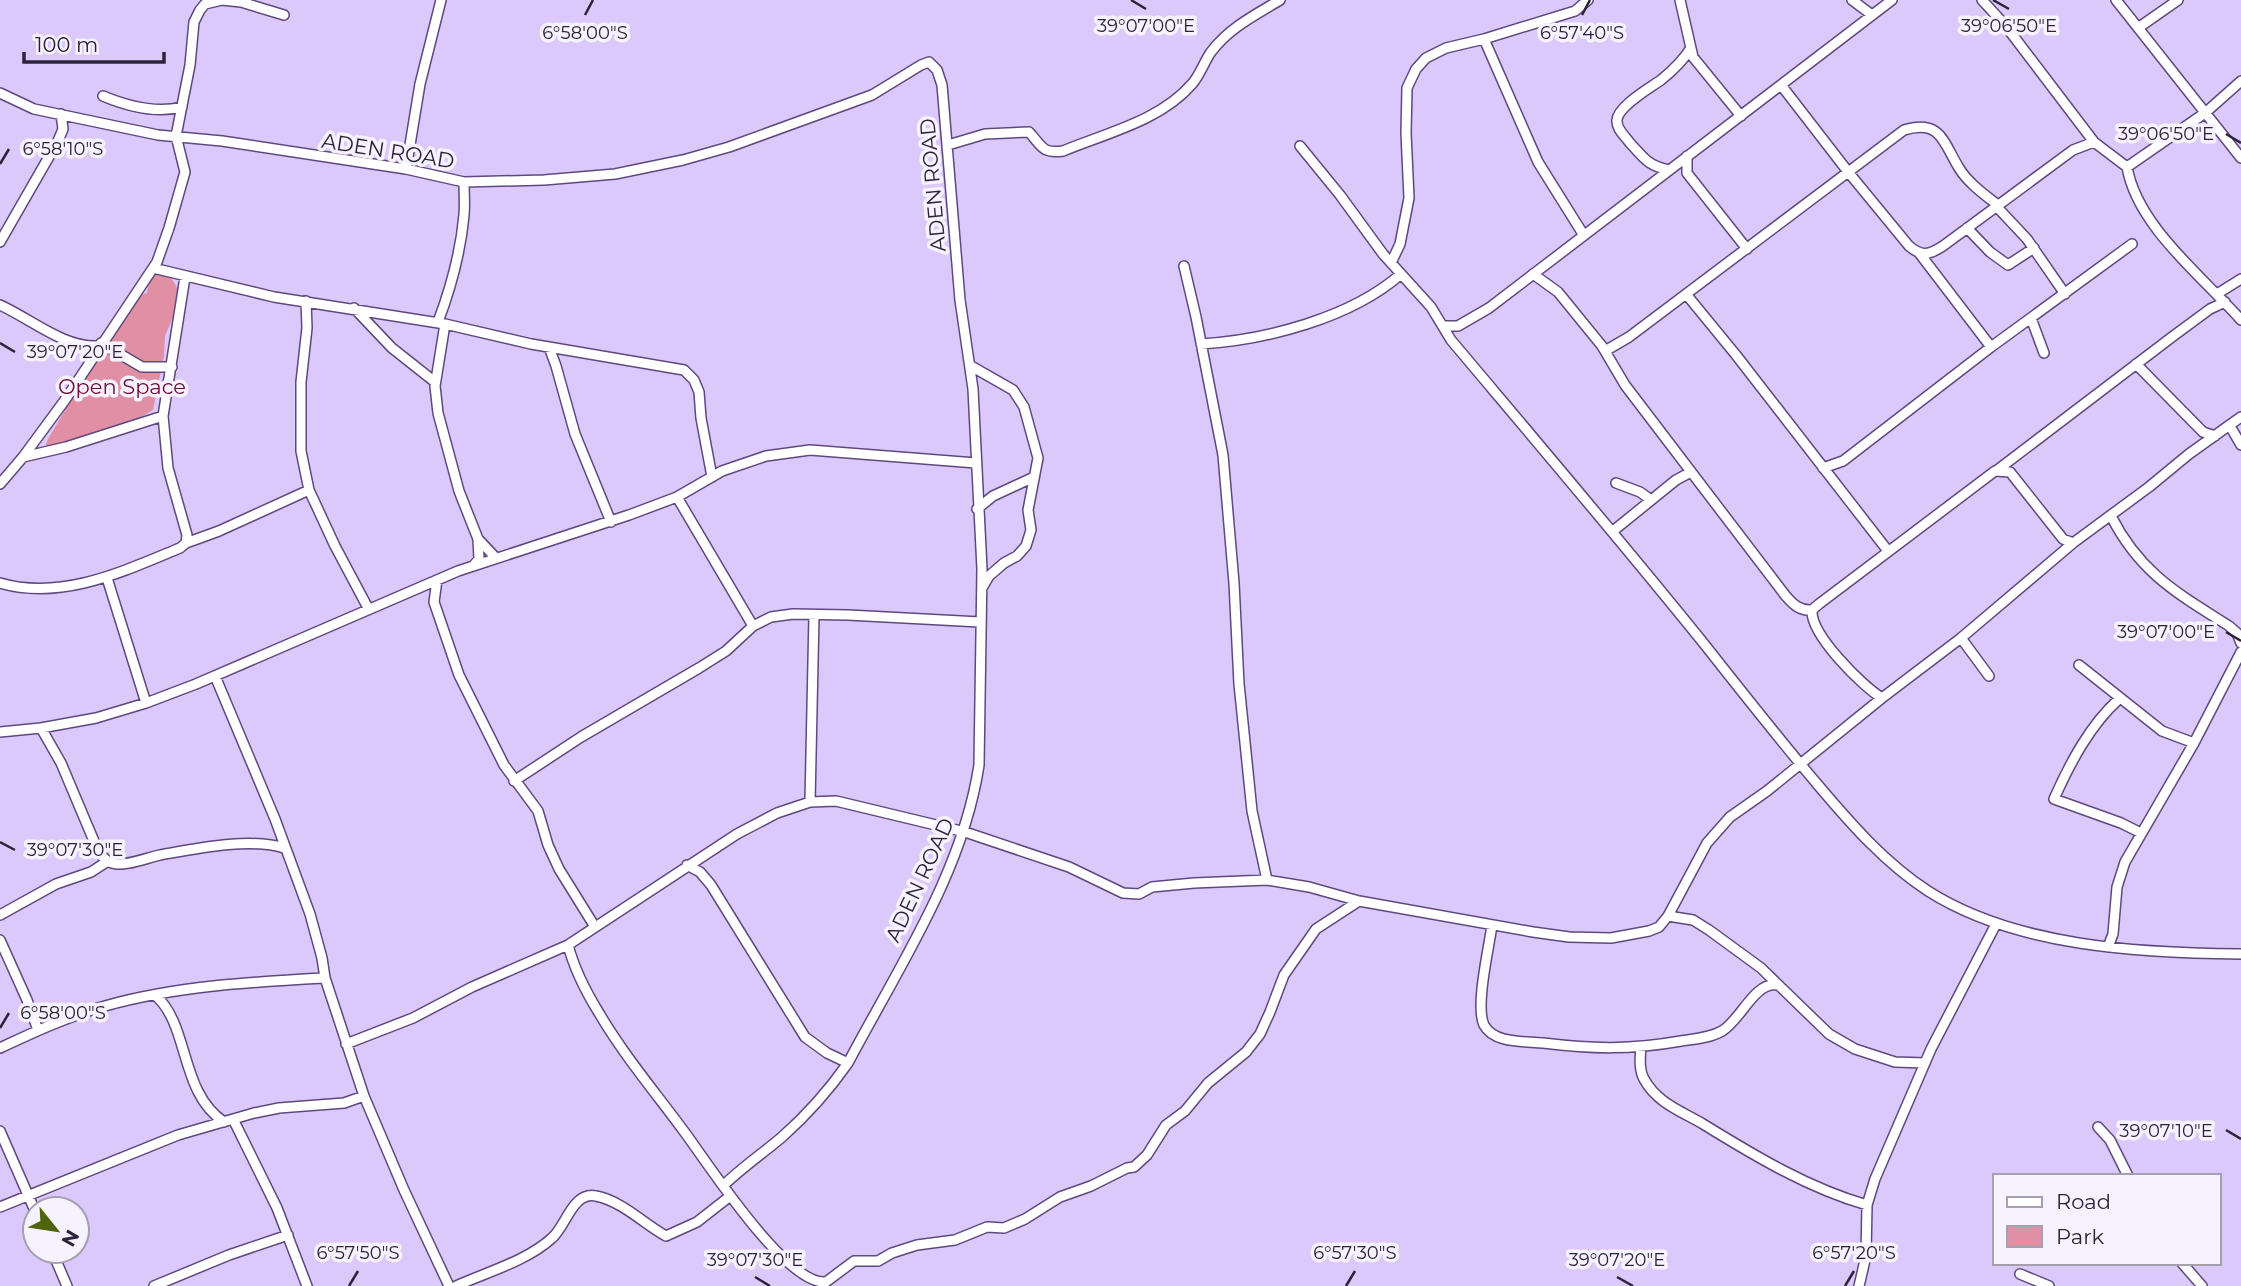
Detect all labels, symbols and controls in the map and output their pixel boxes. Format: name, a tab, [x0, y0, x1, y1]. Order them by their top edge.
text: 39°07'00"E	[1097, 15, 1195, 37]
text: 39°06'50"E	[1961, 15, 2057, 37]
scale bar	[24, 21, 164, 65]
text: 6°58'00"S	[542, 22, 628, 44]
text: 6°57'40"S	[1540, 22, 1624, 44]
text: 100 m	[35, 32, 98, 57]
street label: ADEN ROAD	[914, 117, 951, 253]
text: 39°06'50"E	[2118, 123, 2214, 145]
street label: ADEN ROAD	[320, 128, 456, 173]
text: 6°58'10"S	[23, 138, 103, 160]
text: 39°07'20"E	[27, 341, 123, 363]
park label: Open Space	[58, 374, 186, 399]
text: 39°07'00"E	[2117, 621, 2215, 643]
street label: ADEN ROAD	[880, 814, 959, 946]
text: 39°07'30"E	[27, 839, 123, 861]
text: 6°58'00"S	[20, 1002, 106, 1024]
text: 39°07'10"E	[2119, 1120, 2213, 1142]
legend	[1993, 1174, 2220, 1265]
text: Road	[2056, 1189, 2111, 1214]
north arrow	[21, 1195, 91, 1265]
text: Park	[2056, 1224, 2104, 1249]
text: N	[56, 1226, 84, 1251]
text: 6°57'50"S	[316, 1242, 400, 1264]
text: 6°57'30"S	[1313, 1242, 1397, 1264]
text: 6°57'20"S	[1812, 1242, 1896, 1264]
text: 39°07'30"E	[707, 1249, 803, 1271]
text: 39°07'20"E	[1569, 1249, 1665, 1271]

